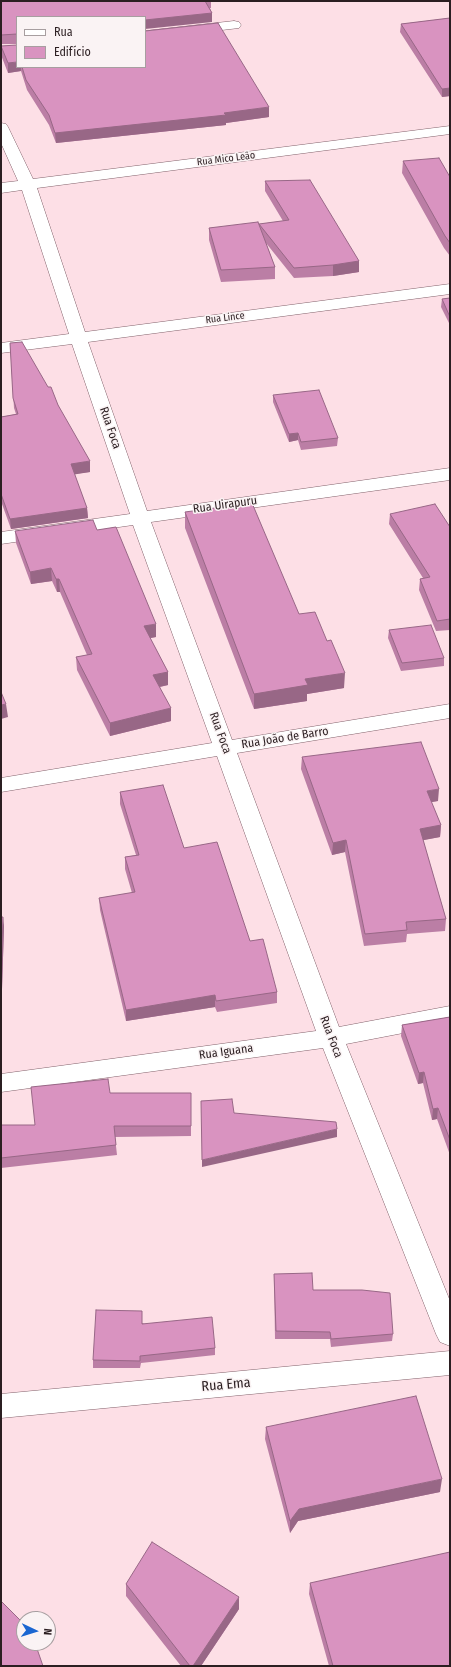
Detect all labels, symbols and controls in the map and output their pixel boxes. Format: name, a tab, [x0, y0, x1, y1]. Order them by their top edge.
legend	[16, 16, 146, 68]
text: Rua	[54, 25, 73, 39]
text: Edifício	[54, 45, 91, 59]
street label: Rua Mico Leão	[196, 149, 256, 169]
street label: Rua Lince	[205, 310, 245, 326]
street label: Rua Foca	[96, 405, 124, 451]
street label: Rua Uirapuru	[192, 493, 258, 517]
street label: Rua Foca	[206, 710, 234, 756]
street label: Rua João de Barro	[240, 724, 330, 752]
street label: Rua Foca	[316, 1014, 346, 1060]
street label: Rua Iguana	[198, 1041, 254, 1063]
street label: Rua Ema	[201, 1374, 251, 1396]
north arrow	[16, 1611, 56, 1651]
text: N	[41, 1628, 54, 1636]

